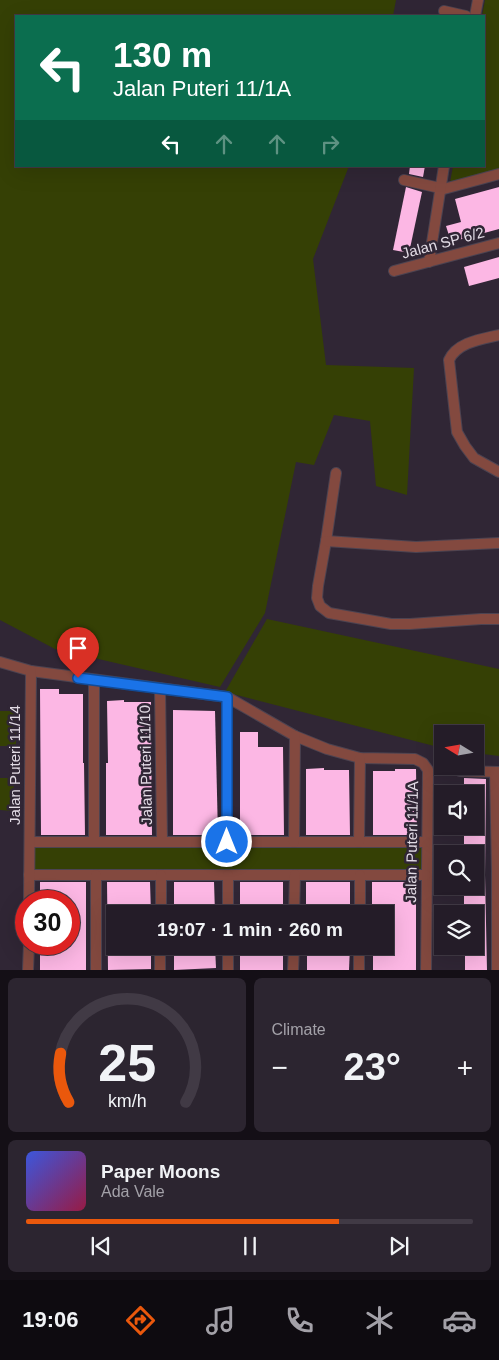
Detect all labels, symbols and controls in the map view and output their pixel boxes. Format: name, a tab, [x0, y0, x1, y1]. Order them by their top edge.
icon: left	[30, 35, 95, 100]
text: 130 m	[113, 35, 212, 74]
text: Jalan Puteri 11/1A	[113, 76, 291, 101]
icon: left	[157, 130, 185, 158]
icon: ahead	[210, 130, 238, 158]
icon: ahead	[263, 130, 291, 158]
icon: right	[316, 130, 344, 158]
street label: Jalan SP 6/2	[400, 223, 486, 262]
pin	[57, 627, 99, 678]
icon: arrive	[64, 634, 92, 662]
street label: Jalan Puteri 11/14	[6, 705, 23, 825]
street label: Jalan Puteri 11/10	[136, 705, 155, 825]
north arrow	[434, 725, 484, 775]
map controls	[434, 725, 484, 955]
street label: Jalan Puteri 11/1A	[402, 781, 421, 903]
button: sound	[434, 785, 484, 835]
position arrow	[200, 815, 252, 867]
button: search	[434, 845, 484, 895]
speed limit sign: 30	[15, 890, 80, 955]
button: layers	[434, 905, 484, 955]
text: 19:07 · 1 min · 260 m	[157, 919, 343, 940]
text: Climate	[272, 1021, 326, 1038]
text: 25	[98, 1034, 156, 1092]
text: 23°	[344, 1046, 401, 1088]
text: −	[272, 1052, 288, 1083]
text: +	[457, 1052, 473, 1083]
text: km/h	[107, 1091, 146, 1111]
text: Paper Moons	[101, 1161, 220, 1182]
text: Ada Vale	[101, 1183, 165, 1200]
icon: previous	[87, 1232, 115, 1260]
icon: pause	[236, 1232, 264, 1260]
icon: next	[385, 1232, 413, 1260]
icon: directions	[123, 1303, 158, 1338]
icon: music	[203, 1303, 238, 1338]
icon: phone	[282, 1303, 317, 1338]
icon: climate	[362, 1303, 397, 1338]
icon: car	[442, 1303, 477, 1338]
text: 19:06	[22, 1307, 79, 1332]

